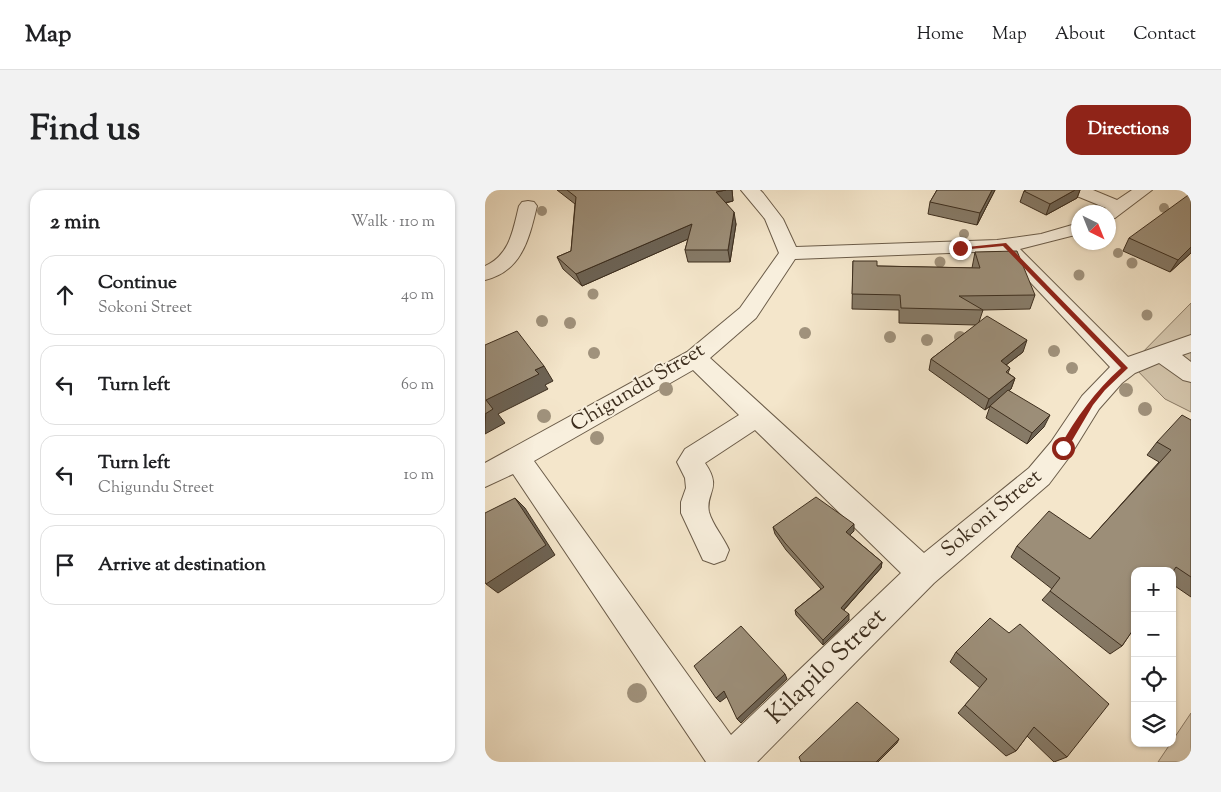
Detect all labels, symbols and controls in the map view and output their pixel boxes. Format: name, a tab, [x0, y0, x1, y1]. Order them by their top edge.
text: Map	[25, 18, 71, 52]
text: Home	[917, 22, 964, 48]
text: Map	[992, 22, 1027, 48]
text: About	[1055, 22, 1105, 48]
text: Contact	[1133, 22, 1196, 48]
text: Find us	[30, 105, 140, 156]
button: Directions	[1066, 105, 1191, 155]
north arrow	[1071, 205, 1116, 250]
text: 2 min	[50, 208, 100, 238]
text: Walk · 110 m	[351, 211, 435, 234]
route end	[949, 237, 972, 260]
text: Continue	[98, 270, 177, 297]
icon: ahead	[51, 281, 79, 309]
text: 40 m	[401, 284, 434, 307]
text: Sokoni Street	[98, 297, 192, 320]
street label: Chigundu Street	[565, 336, 711, 440]
icon: left	[51, 371, 79, 399]
text: Turn left	[98, 372, 170, 399]
text: 60 m	[401, 374, 434, 397]
route start	[1052, 437, 1075, 460]
text: Turn left	[98, 450, 170, 477]
icon: left	[51, 461, 79, 489]
street label: Sokoni Street	[935, 463, 1049, 565]
text: 10 m	[404, 464, 434, 487]
text: Chigundu Street	[98, 477, 214, 500]
icon: arrive	[51, 551, 79, 579]
text: Arrive at destination	[98, 552, 266, 579]
map controls	[1131, 567, 1176, 747]
button: +	[1131, 567, 1176, 612]
street label: Kilapilo Street	[759, 600, 895, 734]
button: −	[1131, 612, 1176, 657]
button: locate	[1131, 657, 1176, 702]
button: layers	[1131, 702, 1176, 747]

